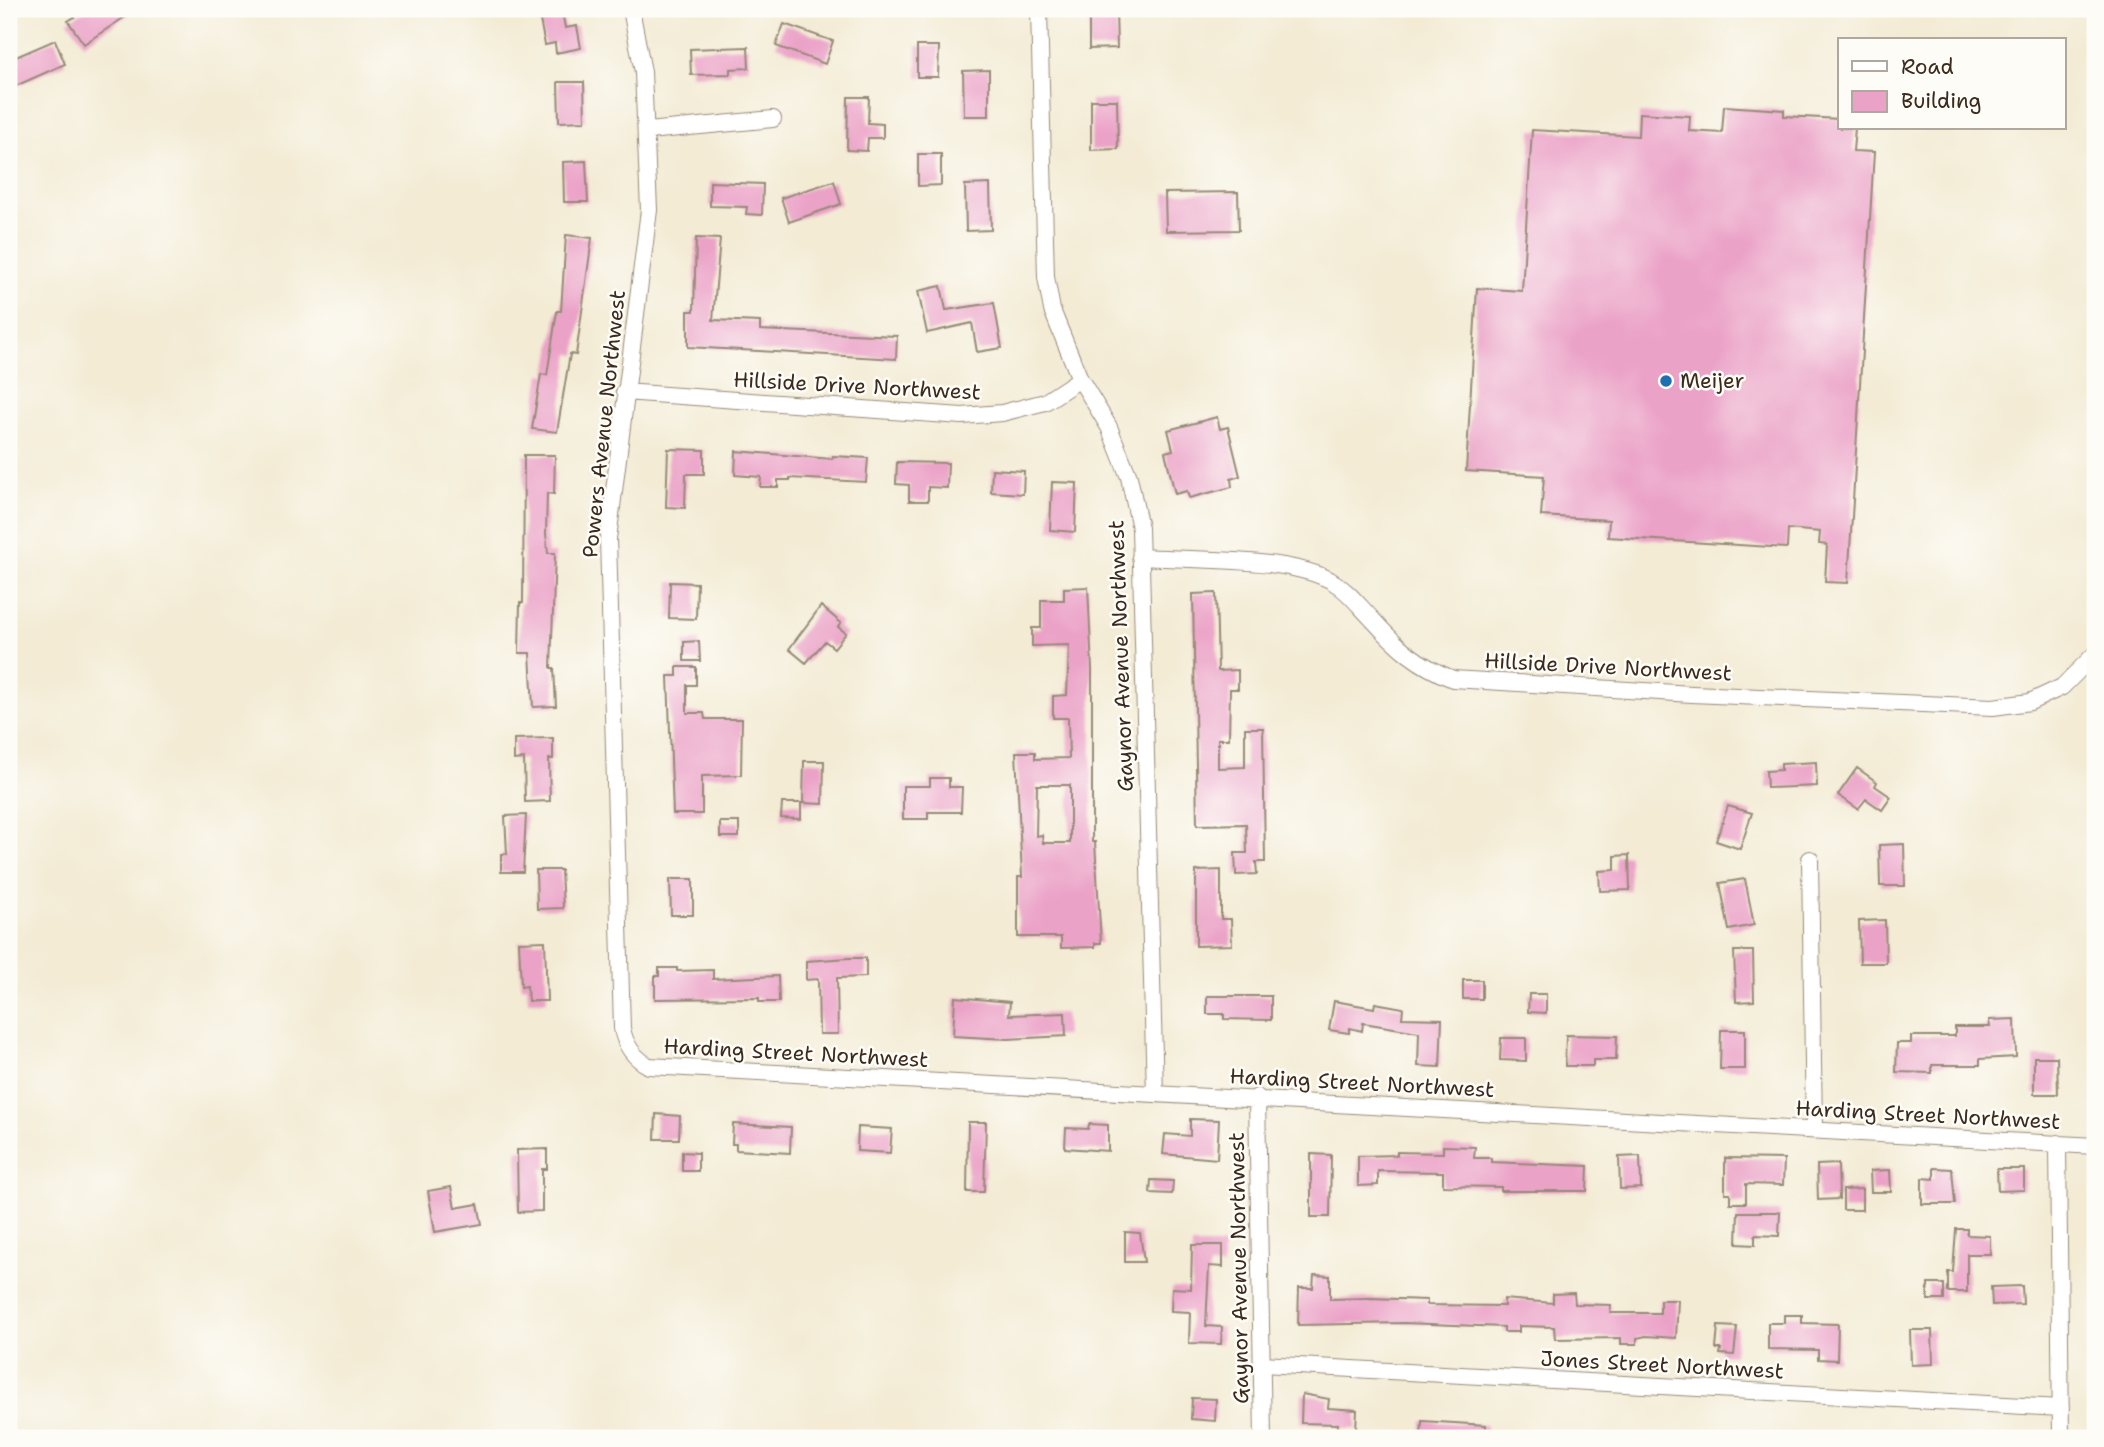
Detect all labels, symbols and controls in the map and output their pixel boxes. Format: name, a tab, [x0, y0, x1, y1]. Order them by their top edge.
legend	[1838, 38, 2066, 130]
text: Road	[1901, 53, 1954, 81]
text: Building	[1901, 87, 1981, 115]
street label: Powers Avenue Northwest	[576, 289, 632, 559]
street label: Hillside Drive Northwest	[733, 366, 981, 406]
place label: Meijer	[1680, 367, 1744, 395]
marker: Meijer	[1658, 373, 1674, 389]
street label: Gaynor Avenue Northwest	[1102, 520, 1140, 792]
street label: Hillside Drive Northwest	[1484, 647, 1732, 687]
street label: Harding Street Northwest	[663, 1032, 929, 1074]
street label: Harding Street Northwest	[1229, 1062, 1495, 1104]
street label: Harding Street Northwest	[1795, 1094, 2061, 1136]
street label: Gaynor Avenue Northwest	[1223, 1132, 1255, 1404]
street label: Jones Street Northwest	[1540, 1345, 1784, 1385]

